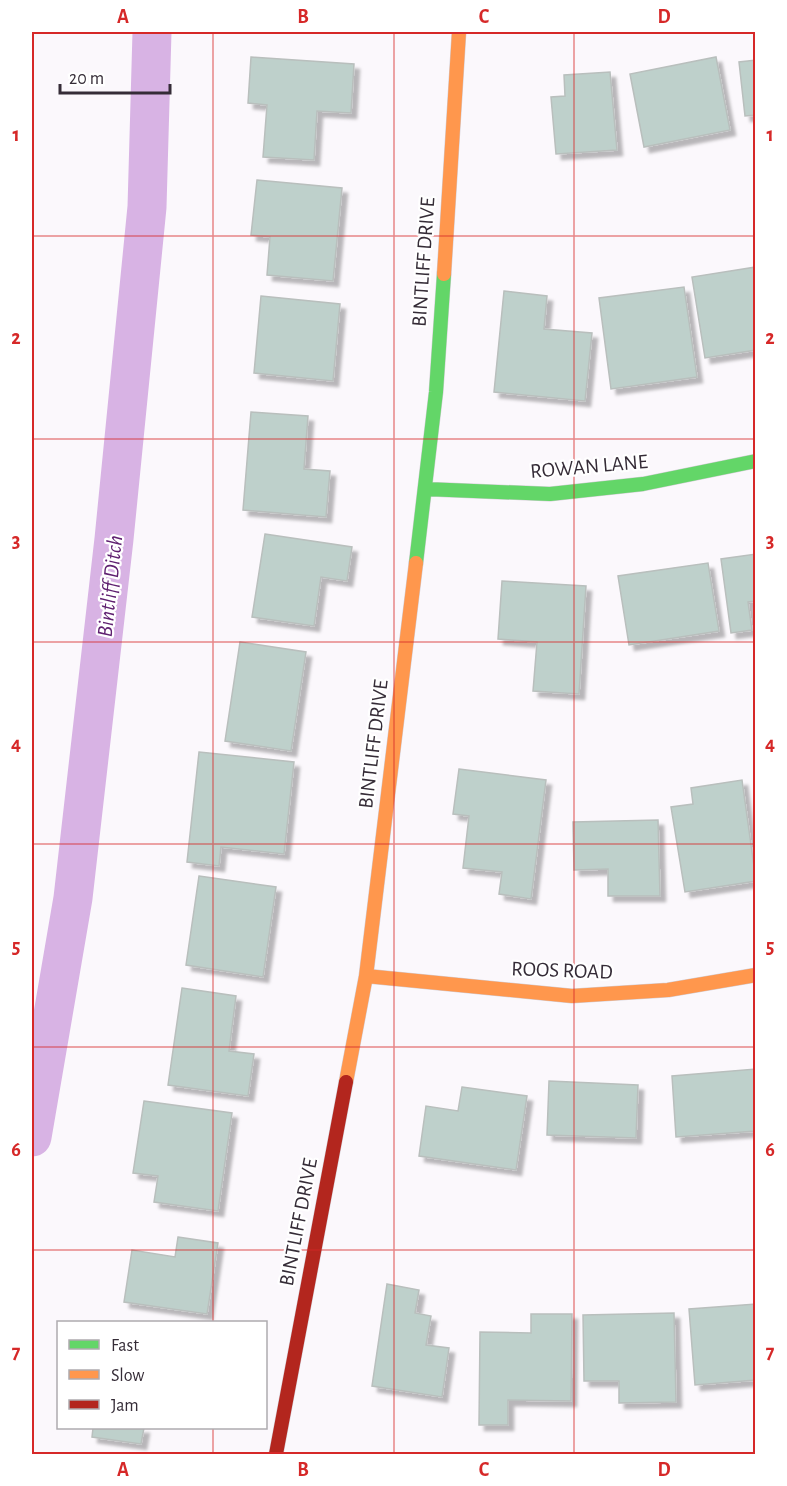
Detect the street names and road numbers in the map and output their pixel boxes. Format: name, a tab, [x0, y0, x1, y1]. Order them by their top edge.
street label: BINTLIFF DRIVE	[408, 197, 438, 327]
street label: ROWAN LANE	[529, 451, 649, 482]
street label: BINTLIFF DRIVE	[355, 678, 392, 810]
street label: ROOS ROAD	[511, 958, 613, 983]
street label: BINTLIFF DRIVE	[276, 1156, 321, 1288]

